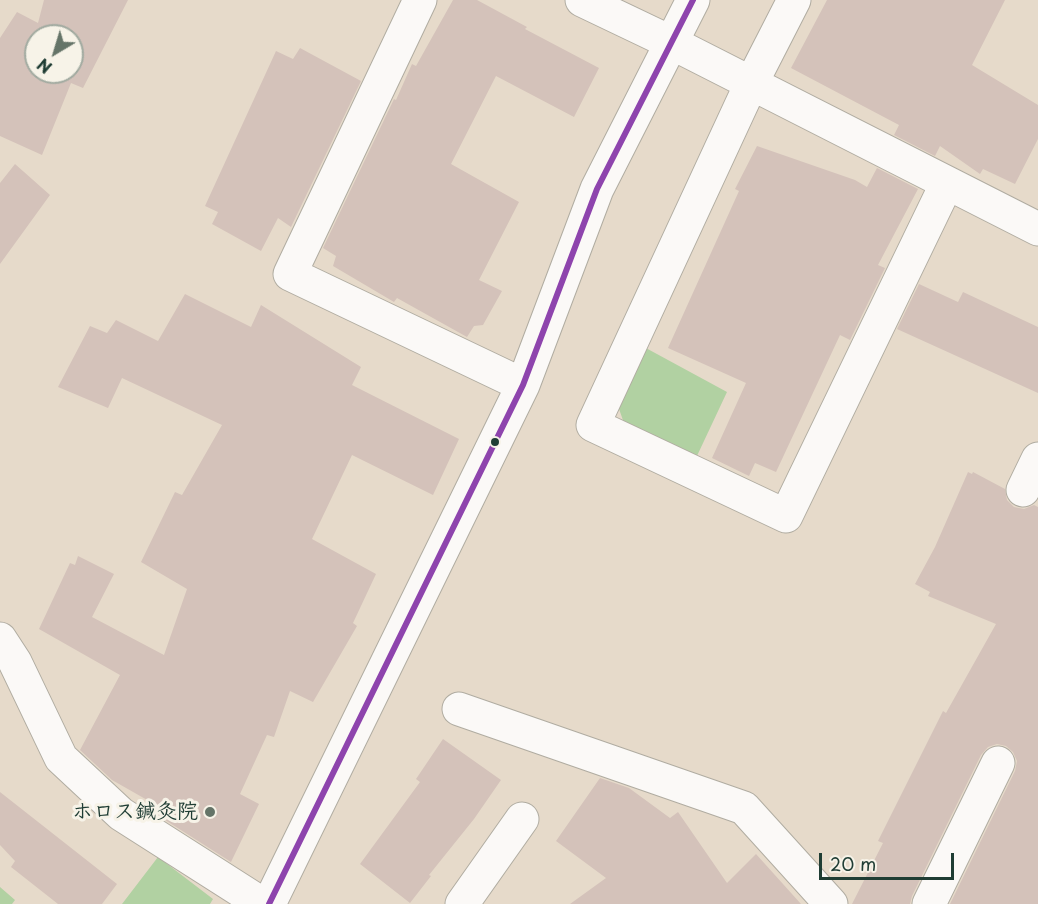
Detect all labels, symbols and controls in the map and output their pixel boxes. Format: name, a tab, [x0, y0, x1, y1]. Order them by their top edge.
north arrow	[24, 24, 84, 84]
text: N	[32, 53, 57, 80]
unlabelled marker	[489, 436, 501, 448]
place label: ホロス鍼灸院	[72, 799, 198, 825]
marker: ホロス鍼灸院	[203, 805, 217, 819]
scale bar	[822, 841, 957, 879]
text: 20 m	[830, 850, 876, 877]

